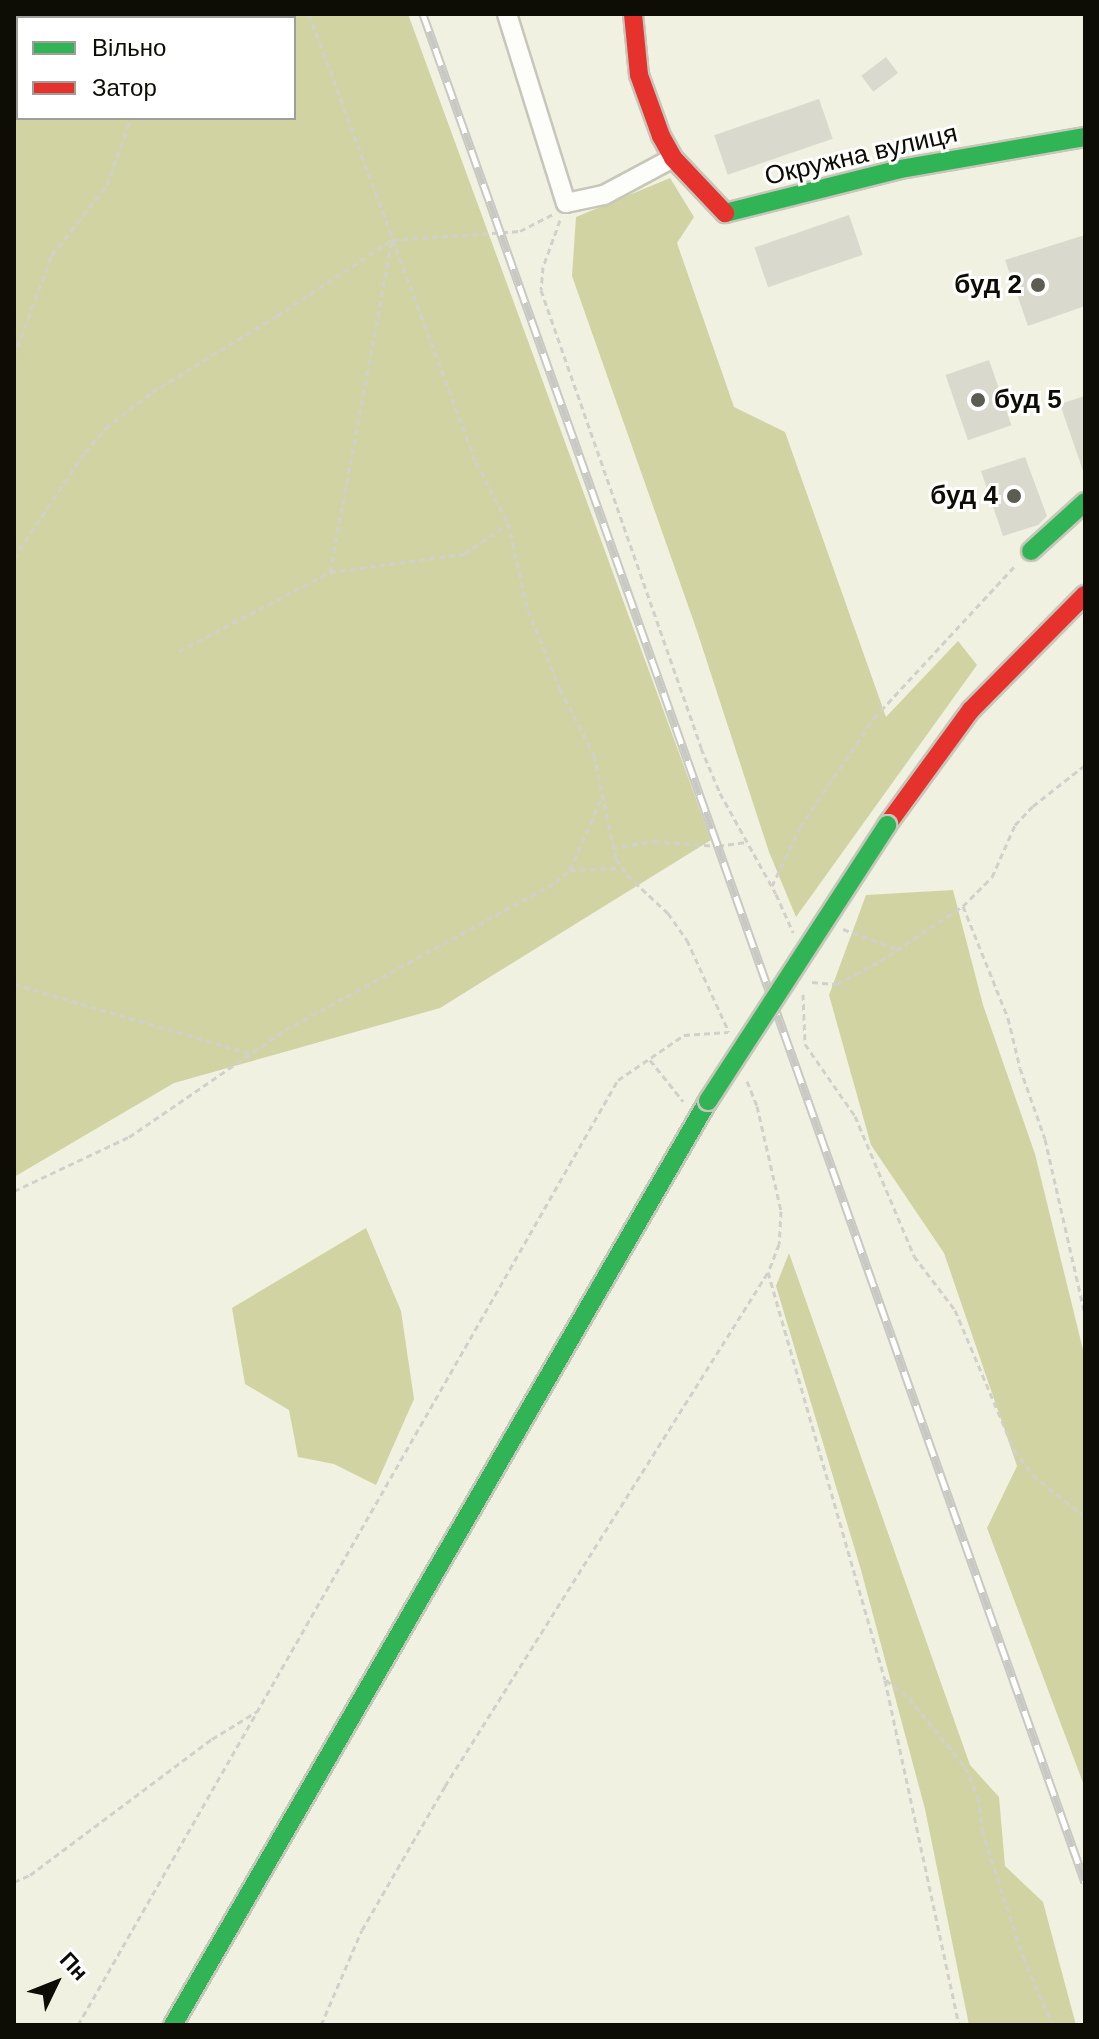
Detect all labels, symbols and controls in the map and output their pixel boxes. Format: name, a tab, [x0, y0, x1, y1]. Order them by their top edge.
legend	[16, 16, 296, 120]
text: Вільно	[92, 34, 166, 61]
text: Затор	[92, 74, 157, 101]
street label: Окружна вулиця	[762, 118, 960, 192]
place label: буд 2	[954, 269, 1022, 301]
marker: буд 2	[1029, 276, 1047, 294]
place label: буд 5	[994, 384, 1062, 416]
marker: буд 5	[969, 391, 987, 409]
place label: буд 4	[930, 480, 998, 512]
marker: буд 4	[1005, 487, 1023, 505]
north arrow	[16, 1943, 96, 2023]
text: Пн	[55, 1947, 93, 1985]

